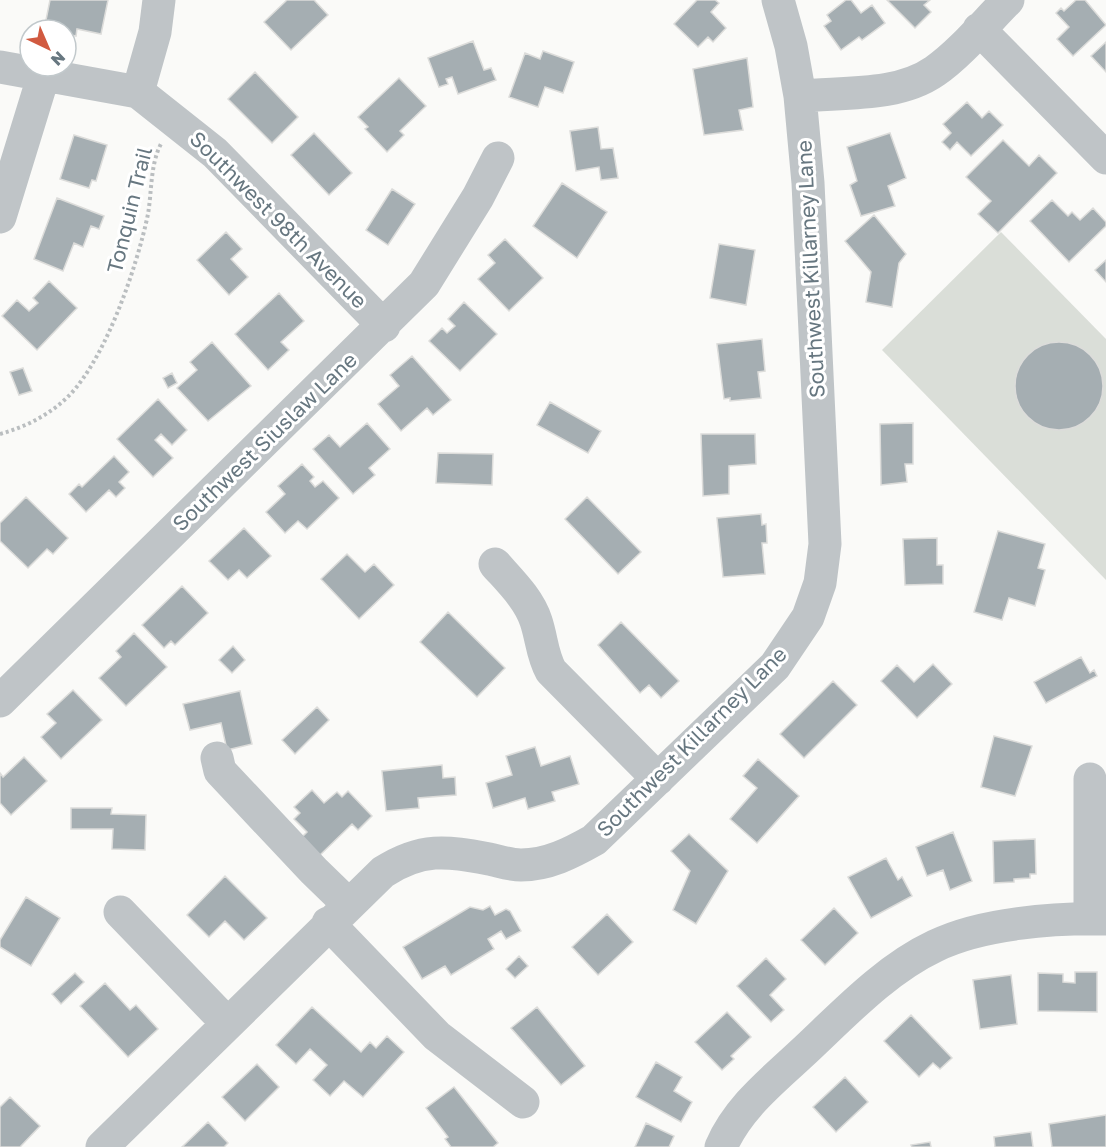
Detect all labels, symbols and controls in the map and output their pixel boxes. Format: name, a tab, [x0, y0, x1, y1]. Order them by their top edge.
north arrow	[18, 18, 78, 78]
text: N	[47, 47, 70, 70]
street label: Southwest 98th Avenue	[185, 125, 373, 313]
street label: Southwest Killarney Lane	[790, 140, 830, 399]
street label: Tonquin Trail	[101, 144, 157, 276]
street label: Southwest Siuslaw Lane	[167, 346, 362, 536]
street label: Southwest Killarney Lane	[591, 641, 792, 842]

